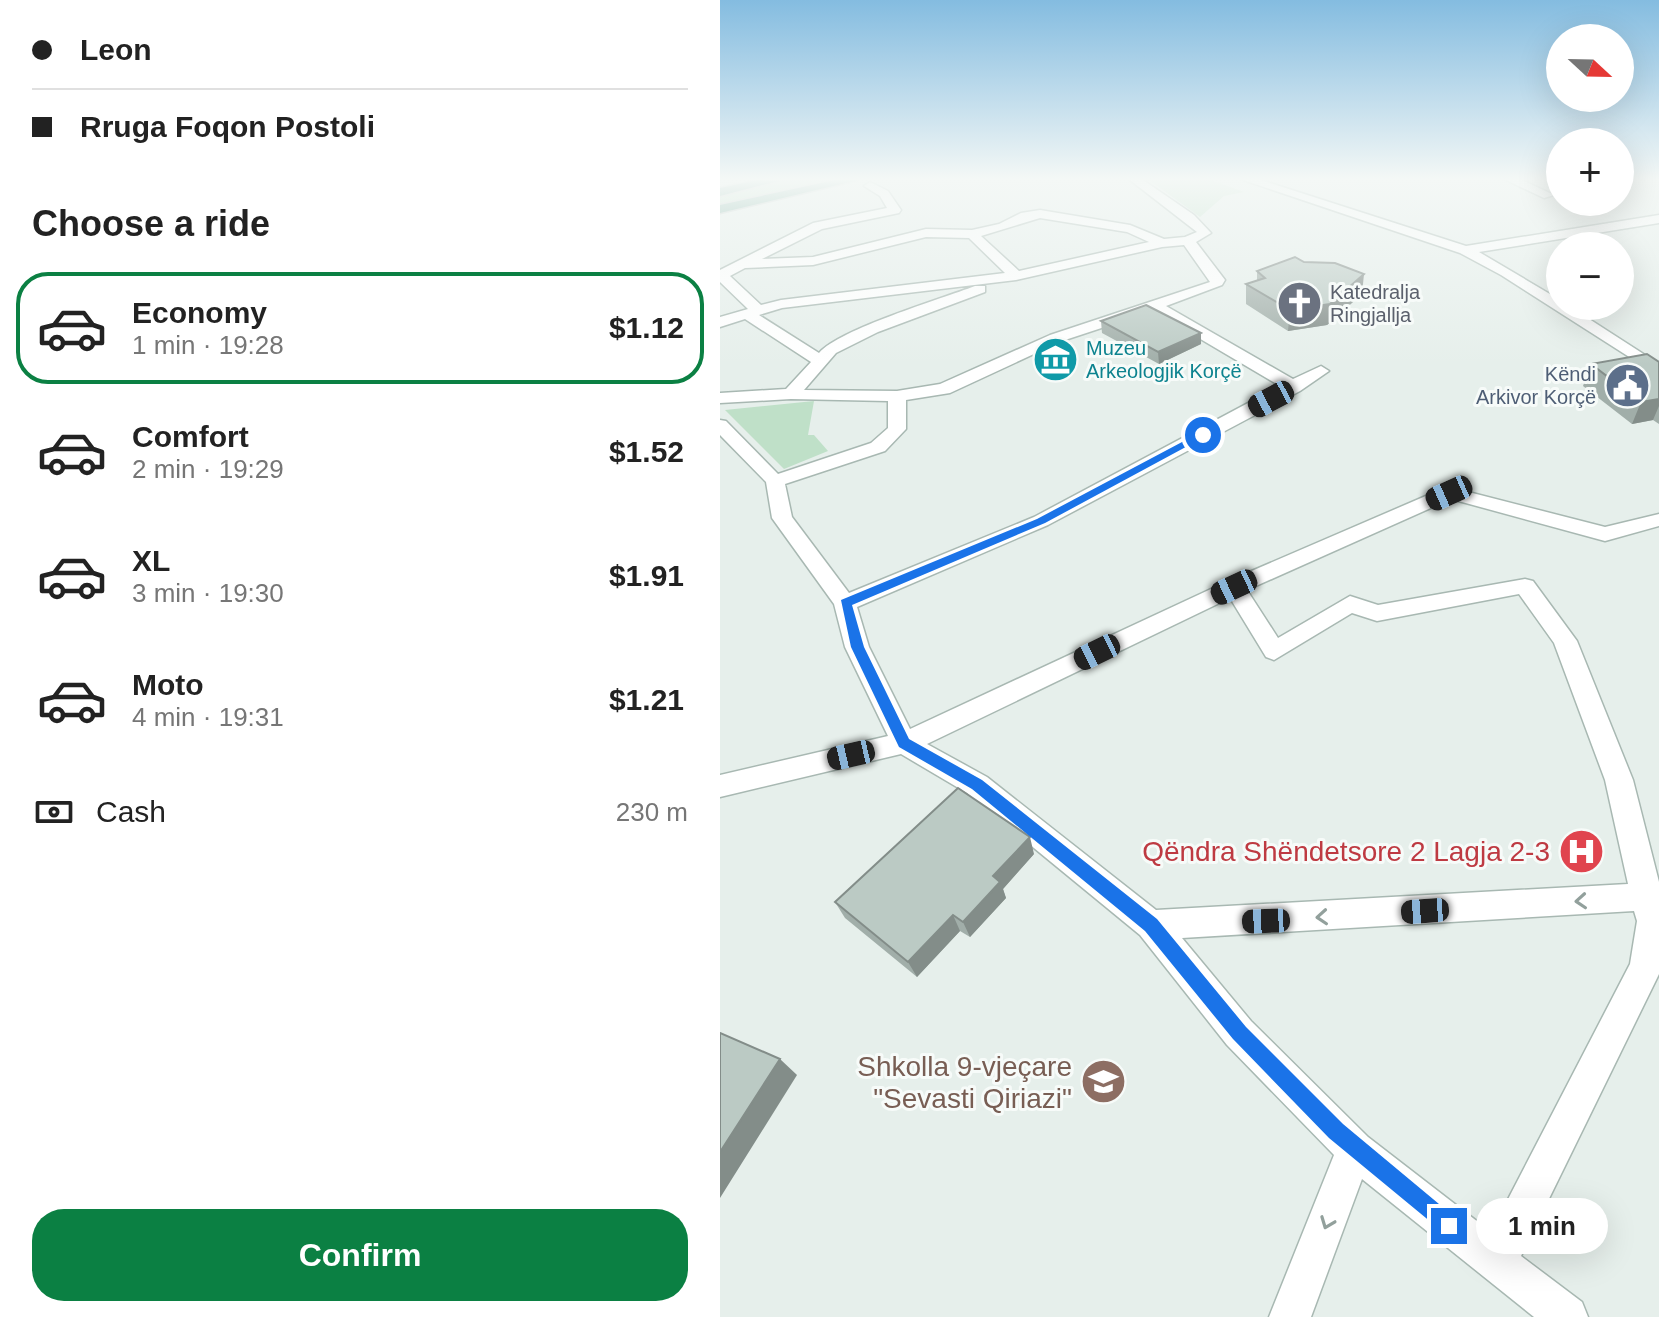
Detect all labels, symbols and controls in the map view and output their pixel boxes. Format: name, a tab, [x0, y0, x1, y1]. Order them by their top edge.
north arrow	[1546, 24, 1634, 112]
map controls	[1546, 24, 1634, 320]
text: Leon	[80, 33, 152, 66]
text: Rruga Foqon Postoli	[80, 110, 375, 143]
button: +	[1546, 128, 1634, 216]
text: Choose a ride	[32, 203, 270, 244]
button: −	[1546, 232, 1634, 320]
church icon: Katedralja Ringjallja	[1275, 280, 1323, 328]
place label: Katedralja Ringjallja	[1330, 281, 1421, 326]
icon: car	[36, 292, 108, 364]
text: Economy	[132, 296, 267, 329]
text: $1.12	[609, 311, 684, 344]
text: 1 min · 19:28	[132, 330, 284, 360]
museum icon: Muzeu Arkeologjik Korçë	[1031, 336, 1079, 384]
place label: Muzeu Arkeologjik Korçë	[1086, 337, 1242, 382]
public building icon: Këndi Arkivor Korçë	[1603, 361, 1651, 409]
place label: Këndi Arkivor Korçë	[1476, 363, 1596, 408]
car	[1244, 377, 1298, 421]
icon: car	[36, 416, 108, 488]
route start	[1185, 417, 1221, 453]
text: Comfort	[132, 420, 249, 453]
text: $1.52	[609, 435, 684, 468]
text: 2 min · 19:29	[132, 454, 284, 484]
car	[1422, 472, 1476, 514]
icon: car	[36, 540, 108, 612]
text: XL	[132, 544, 170, 577]
text: $1.91	[609, 559, 684, 592]
car	[1207, 566, 1261, 608]
text: 3 min · 19:30	[132, 578, 284, 608]
car	[1070, 631, 1124, 673]
icon: car	[36, 664, 108, 736]
text: Moto	[132, 668, 204, 701]
text: $1.21	[609, 683, 684, 716]
text: 4 min · 19:31	[132, 702, 284, 732]
car	[825, 738, 877, 772]
icon: cash	[32, 790, 76, 834]
text: Cash	[96, 795, 166, 828]
text: 230 m	[616, 797, 688, 827]
hospital icon: Qëndra Shëndetsore 2 Lagja 2-3	[1557, 827, 1605, 875]
place label: Qëndra Shëndetsore 2 Lagja 2-3	[1142, 836, 1550, 867]
one-way arrow	[1574, 892, 1587, 909]
car	[1400, 897, 1450, 925]
car	[1242, 908, 1290, 934]
one-way arrow	[1315, 908, 1328, 925]
place label: Shkolla 9-vjeçare "Sevasti Qiriazi"	[857, 1051, 1072, 1114]
school or university icon: Shkolla 9-vjeçare "Sevasti Qiriazi"	[1079, 1058, 1127, 1106]
callout: 1 min	[1477, 1198, 1609, 1254]
route end	[1431, 1208, 1467, 1244]
button: Confirm	[32, 1209, 688, 1301]
text: 1 min	[1508, 1211, 1576, 1241]
one-way arrow	[1320, 1215, 1337, 1229]

